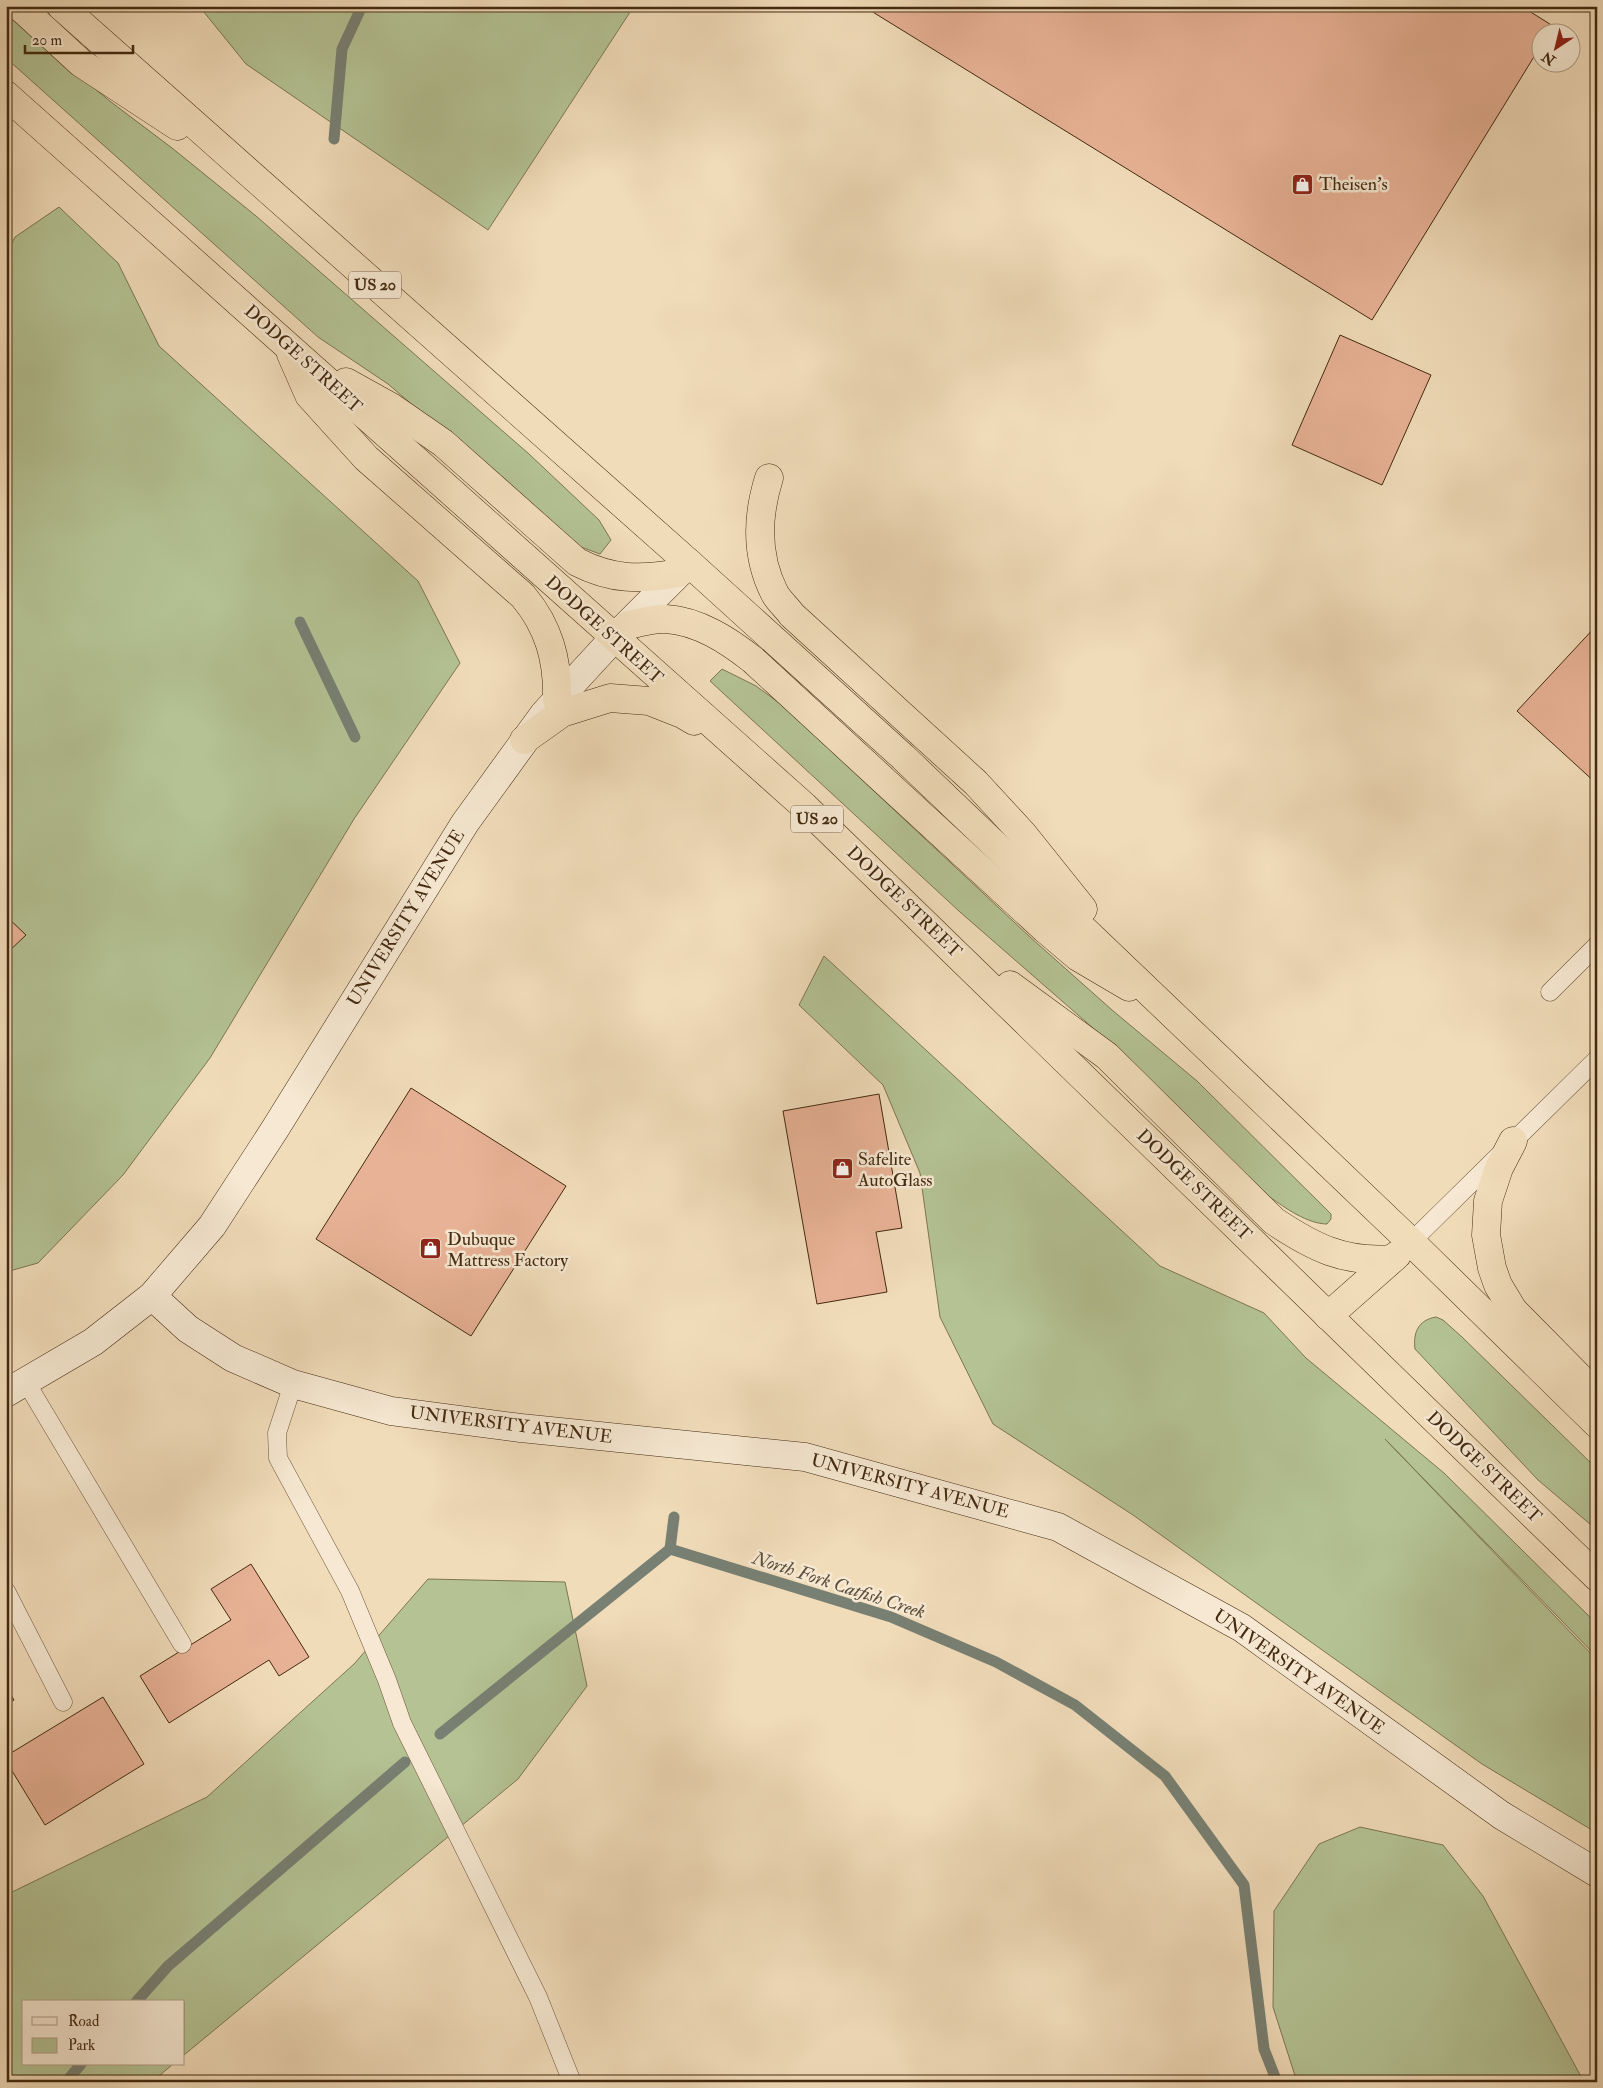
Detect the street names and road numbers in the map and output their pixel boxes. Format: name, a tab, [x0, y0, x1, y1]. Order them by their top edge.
road number: US 20	[349, 272, 401, 298]
street label: DODGE STREET	[239, 300, 367, 419]
street label: DODGE STREET	[540, 571, 668, 690]
road number: US 20	[791, 806, 843, 832]
street label: UNIVERSITY AVENUE	[342, 825, 470, 1011]
street label: DODGE STREET	[842, 841, 967, 963]
street label: DODGE STREET	[1132, 1124, 1257, 1246]
street label: UNIVERSITY AVENUE	[408, 1401, 614, 1449]
street label: DODGE STREET	[1422, 1406, 1547, 1528]
street label: UNIVERSITY AVENUE	[808, 1448, 1012, 1524]
street label: UNIVERSITY AVENUE	[1209, 1604, 1389, 1740]

